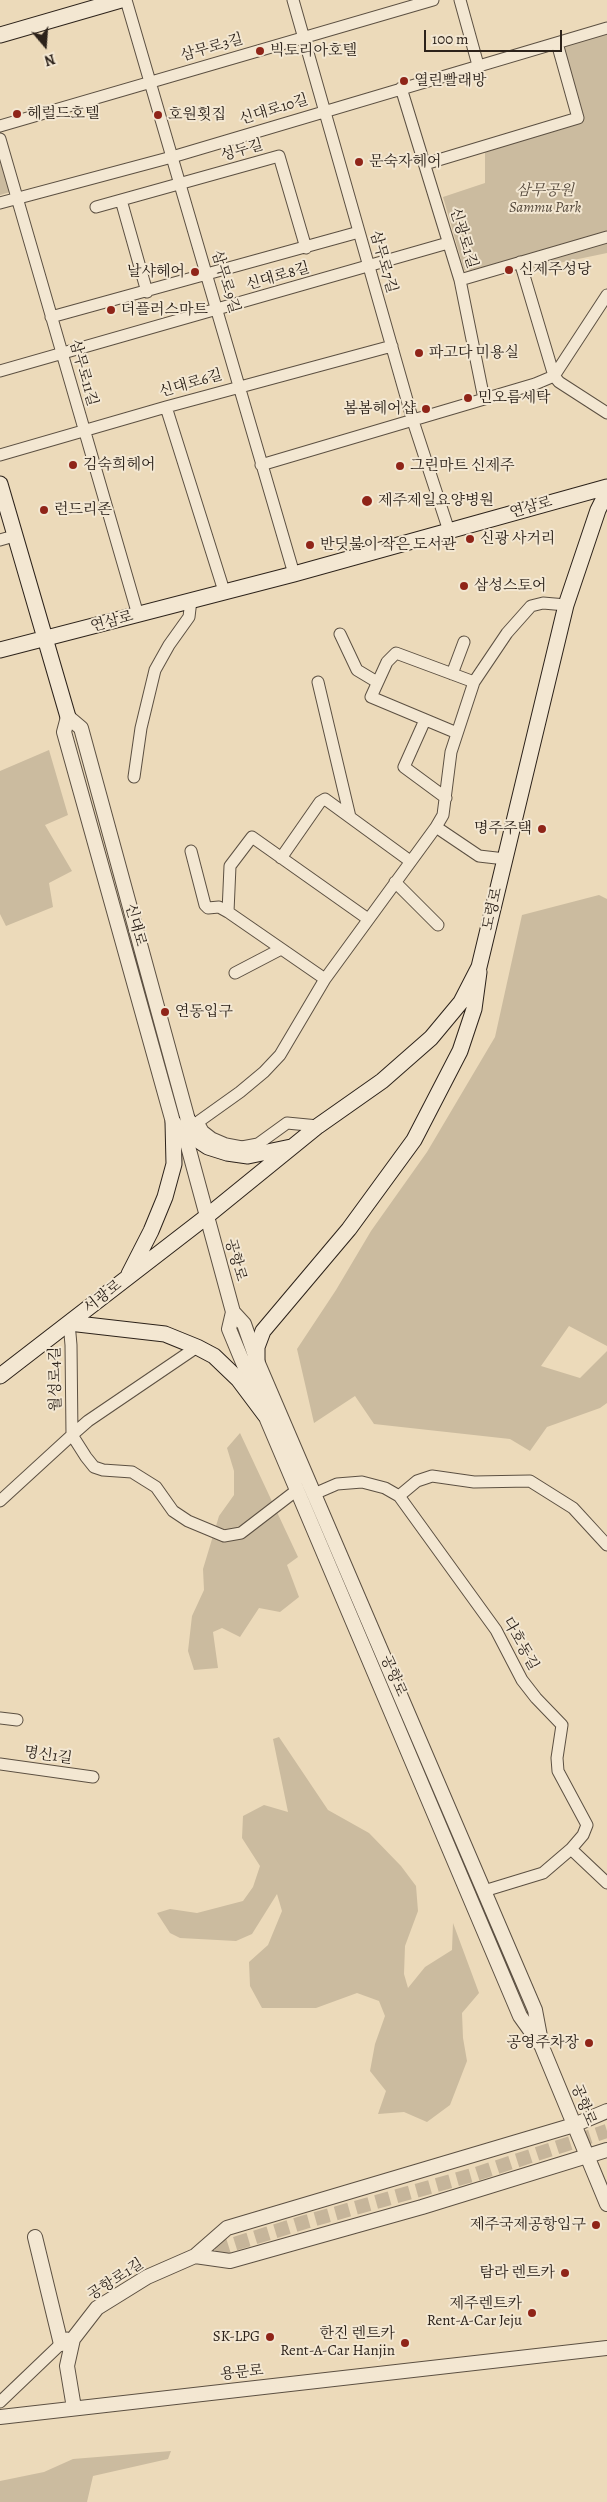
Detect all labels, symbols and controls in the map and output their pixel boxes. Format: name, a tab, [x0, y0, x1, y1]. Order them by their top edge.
north arrow	[20, 20, 70, 70]
scale bar	[427, 20, 564, 52]
text: 100 m	[432, 29, 469, 49]
street label: 삼무로3길	[179, 31, 245, 65]
place label: 빅토리아호텔	[270, 42, 357, 60]
marker: 빅토리아호텔	[254, 45, 266, 57]
text: N	[42, 49, 58, 70]
place label: 열린빨래방	[414, 72, 486, 90]
marker: 열린빨래방	[398, 75, 410, 87]
street label: 신대로10길	[237, 91, 311, 129]
place label: 헤럴드호텔	[27, 105, 99, 123]
place label: 호원횟집	[168, 106, 226, 124]
marker: 헤럴드호텔	[11, 108, 23, 120]
marker: 호원횟집	[152, 109, 164, 121]
street label: 성두길	[219, 136, 265, 166]
place label: 문숙자헤어	[369, 153, 441, 171]
marker: 문숙자헤어	[353, 156, 365, 168]
park label: 삼무공원 Sammu Park	[509, 182, 581, 217]
street label: 신광로1길	[445, 205, 481, 271]
street label: 삼무로7길	[365, 229, 401, 295]
street label: 삼무로9길	[207, 248, 243, 316]
street label: 신대로8길	[244, 259, 312, 295]
place label: 신제주성당	[519, 261, 591, 279]
place label: 날샤헤어	[127, 263, 185, 281]
marker: 신제주성당	[503, 264, 515, 276]
marker: 날샤헤어	[189, 266, 201, 278]
place label: 더플러스마트	[121, 301, 208, 319]
marker: 더플러스마트	[105, 304, 117, 316]
street label: 삼무로11길	[65, 338, 101, 408]
place label: 파고다 미용실	[429, 344, 519, 362]
marker: 파고다 미용실	[413, 347, 425, 359]
street label: 신대로6길	[157, 366, 225, 402]
place label: 민오름세탁	[478, 389, 550, 407]
marker: 민오름세탁	[462, 392, 474, 404]
place label: 봄봄헤어샵	[344, 400, 416, 418]
marker: 봄봄헤어샵	[420, 403, 432, 415]
place label: 김숙희헤어	[83, 456, 155, 474]
place label: 그린마트 신제주	[410, 457, 514, 475]
marker: 김숙희헤어	[67, 459, 79, 471]
marker: 그린마트 신제주	[394, 460, 406, 472]
place label: 제주제일요양병원	[378, 492, 494, 510]
street label: 연삼로	[508, 493, 554, 523]
marker: 제주제일요양병원	[360, 494, 374, 508]
place label: 런드리존	[54, 501, 112, 519]
marker: 런드리존	[38, 504, 50, 516]
place label: 신광 사거리	[480, 530, 555, 548]
marker: 신광 사거리	[464, 533, 476, 545]
place label: 반딧불이 작은 도서관	[320, 536, 456, 554]
marker: 반딧불이 작은 도서관	[304, 539, 316, 551]
place label: 삼성스토어	[474, 577, 546, 595]
marker: 삼성스토어	[458, 580, 470, 592]
street label: 연삼로	[89, 608, 135, 636]
place label: 명주주택	[474, 820, 532, 838]
marker: 명주주택	[536, 823, 548, 835]
street label: 도령로	[479, 886, 507, 932]
street label: 신대로	[121, 902, 149, 948]
place label: 연동입구	[175, 1003, 233, 1021]
marker: 연동입구	[159, 1006, 171, 1018]
street label: 공항로	[220, 1237, 250, 1283]
street label: 서광로	[80, 1277, 126, 1317]
street label: 월성로4길	[46, 1346, 66, 1412]
street label: 다호동길	[498, 1614, 542, 1674]
street label: 공항로	[376, 1652, 410, 1700]
street label: 명신1길	[23, 1744, 73, 1768]
place label: 공영주차장	[507, 2034, 579, 2052]
marker: 공영주차장	[583, 2037, 595, 2049]
street label: 공항로	[567, 2081, 599, 2129]
place label: 제주국제공항입구	[470, 2216, 586, 2234]
marker: 제주국제공항입구	[590, 2219, 602, 2231]
street label: 공항로1길	[85, 2255, 147, 2305]
place label: 탐라 렌트카	[480, 2264, 555, 2282]
marker: 탐라 렌트카	[559, 2267, 571, 2279]
place label: 제주렌트카 Rent-A-Car Jeju	[427, 2295, 522, 2330]
marker: 제주렌트카 Rent-A-Car Jeju	[526, 2307, 538, 2319]
place label: 한진 렌트카 Rent-A-Car Hanjin	[280, 2325, 395, 2360]
place label: SK-LPG	[213, 2328, 260, 2346]
marker: SK-LPG	[264, 2331, 276, 2343]
marker: 한진 렌트카 Rent-A-Car Hanjin	[399, 2337, 411, 2349]
street label: 용문로	[219, 2362, 265, 2384]

